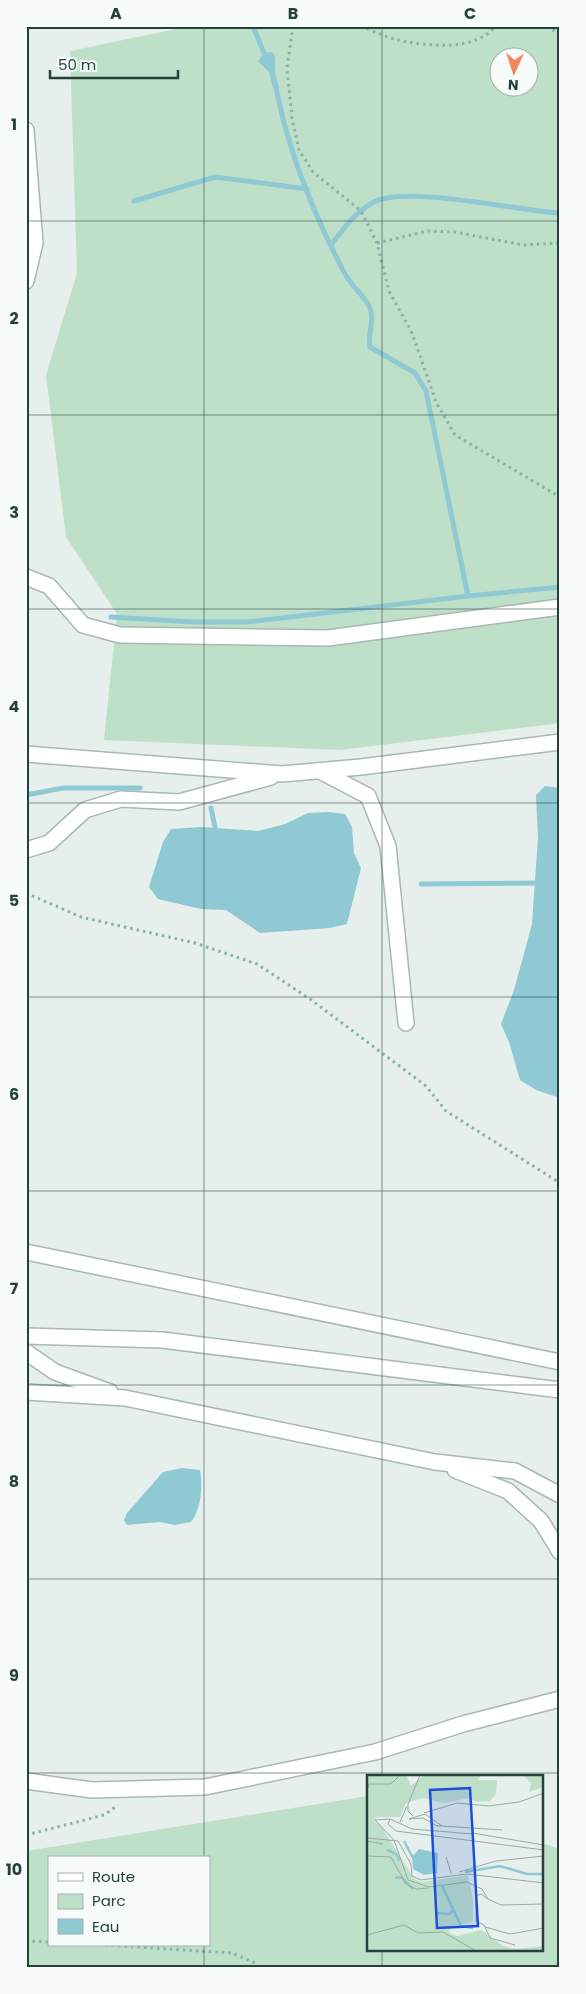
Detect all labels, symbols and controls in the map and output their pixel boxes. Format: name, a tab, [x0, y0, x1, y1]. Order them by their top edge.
text: A	[110, 2, 122, 25]
text: B	[288, 2, 298, 25]
text: C	[464, 2, 476, 25]
scale bar	[50, 48, 178, 80]
north arrow	[488, 48, 538, 98]
text: 50 m	[58, 54, 96, 75]
text: N	[508, 75, 519, 95]
text: 1	[11, 113, 17, 136]
text: 2	[9, 307, 19, 330]
text: 3	[9, 501, 19, 524]
text: 4	[9, 695, 20, 718]
text: 5	[9, 889, 19, 912]
text: 6	[9, 1083, 19, 1106]
text: 7	[10, 1277, 19, 1300]
text: 8	[9, 1470, 19, 1493]
text: 9	[9, 1664, 19, 1687]
inset map	[367, 1775, 544, 1952]
legend	[48, 1856, 210, 1946]
text: 10	[6, 1858, 22, 1881]
text: Route	[92, 1866, 135, 1887]
text: Parc	[92, 1890, 126, 1911]
text: Eau	[92, 1916, 119, 1937]

